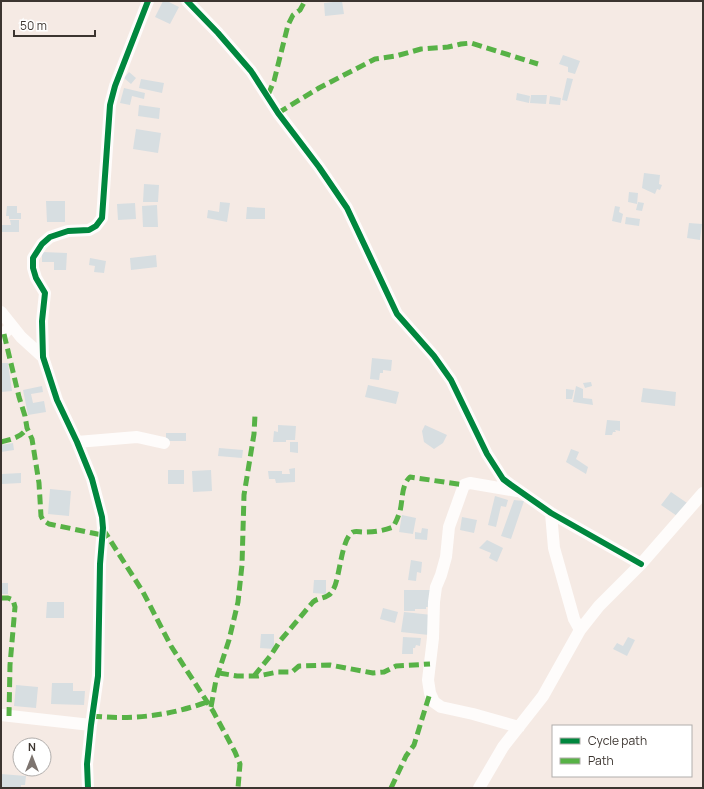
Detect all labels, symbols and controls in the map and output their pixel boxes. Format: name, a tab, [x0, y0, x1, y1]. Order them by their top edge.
scale bar	[14, 12, 95, 38]
text: 50 m	[20, 17, 47, 34]
legend	[552, 725, 692, 777]
text: Cycle path	[588, 732, 647, 749]
north arrow	[12, 737, 52, 777]
text: N	[28, 739, 36, 754]
text: Path	[588, 752, 614, 769]

